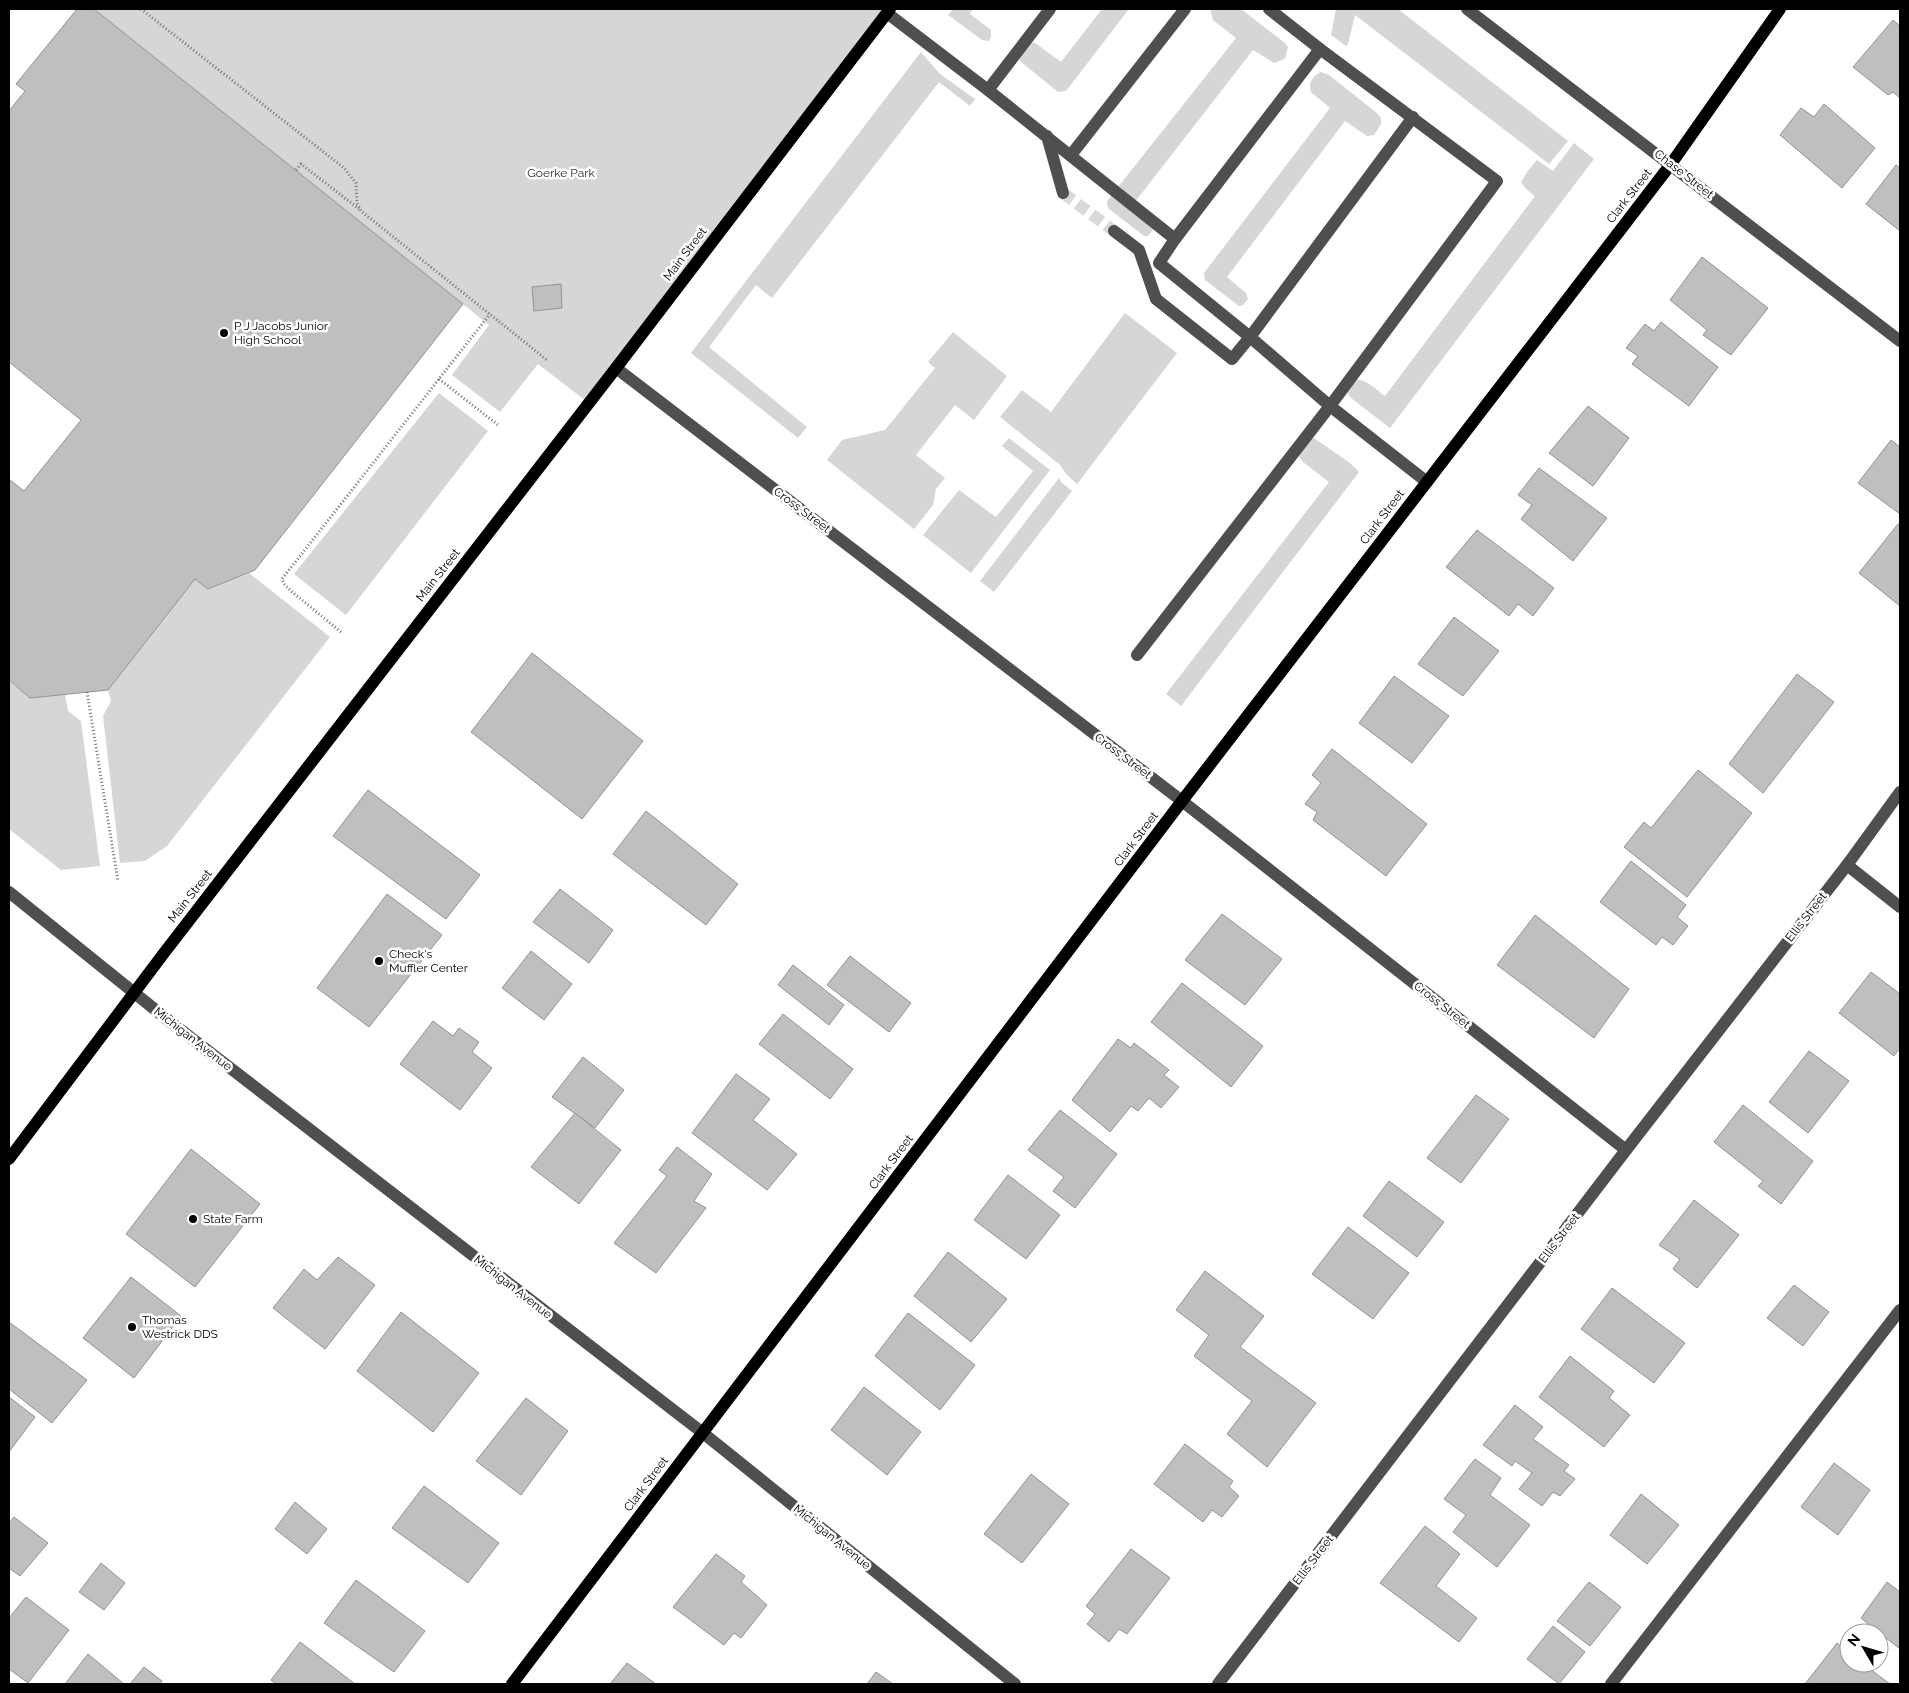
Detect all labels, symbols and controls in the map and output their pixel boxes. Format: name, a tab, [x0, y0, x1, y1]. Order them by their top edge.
street label: Chase Street	[1652, 147, 1716, 201]
park label: Goerke Park	[527, 166, 595, 180]
street label: Clark Street	[1603, 166, 1655, 226]
street label: Main Street	[660, 225, 710, 283]
place label: P J Jacobs Junior High School	[234, 319, 329, 347]
marker: P J Jacobs Junior High School	[218, 327, 230, 339]
street label: Cross Street	[771, 484, 833, 536]
street label: Clark Street	[1357, 487, 1407, 547]
street label: Main Street	[413, 546, 463, 604]
street label: Cross Street	[1092, 730, 1154, 782]
street label: Clark Street	[1111, 809, 1161, 869]
street label: Main Street	[165, 867, 215, 925]
street label: Ellis Street	[1782, 890, 1830, 944]
place label: Check's Muffler Center	[389, 947, 469, 975]
marker: Check's Muffler Center	[373, 955, 385, 967]
street label: Cross Street	[1411, 979, 1473, 1031]
street label: Michigan Avenue	[151, 1004, 235, 1074]
street label: Clark Street	[866, 1132, 916, 1192]
street label: Ellis Street	[1536, 1210, 1582, 1266]
place label: State Farm	[203, 1212, 263, 1226]
marker: State Farm	[187, 1213, 199, 1225]
street label: Michigan Avenue	[471, 1252, 555, 1322]
place label: Thomas Westrick DDS	[142, 1313, 218, 1341]
marker: Thomas Westrick DDS	[126, 1321, 138, 1333]
street label: Clark Street	[621, 1454, 671, 1514]
street label: Michigan Avenue	[791, 1502, 873, 1572]
street label: Ellis Street	[1290, 1532, 1336, 1588]
north arrow	[1839, 1623, 1889, 1673]
text: N	[1844, 1631, 1863, 1649]

